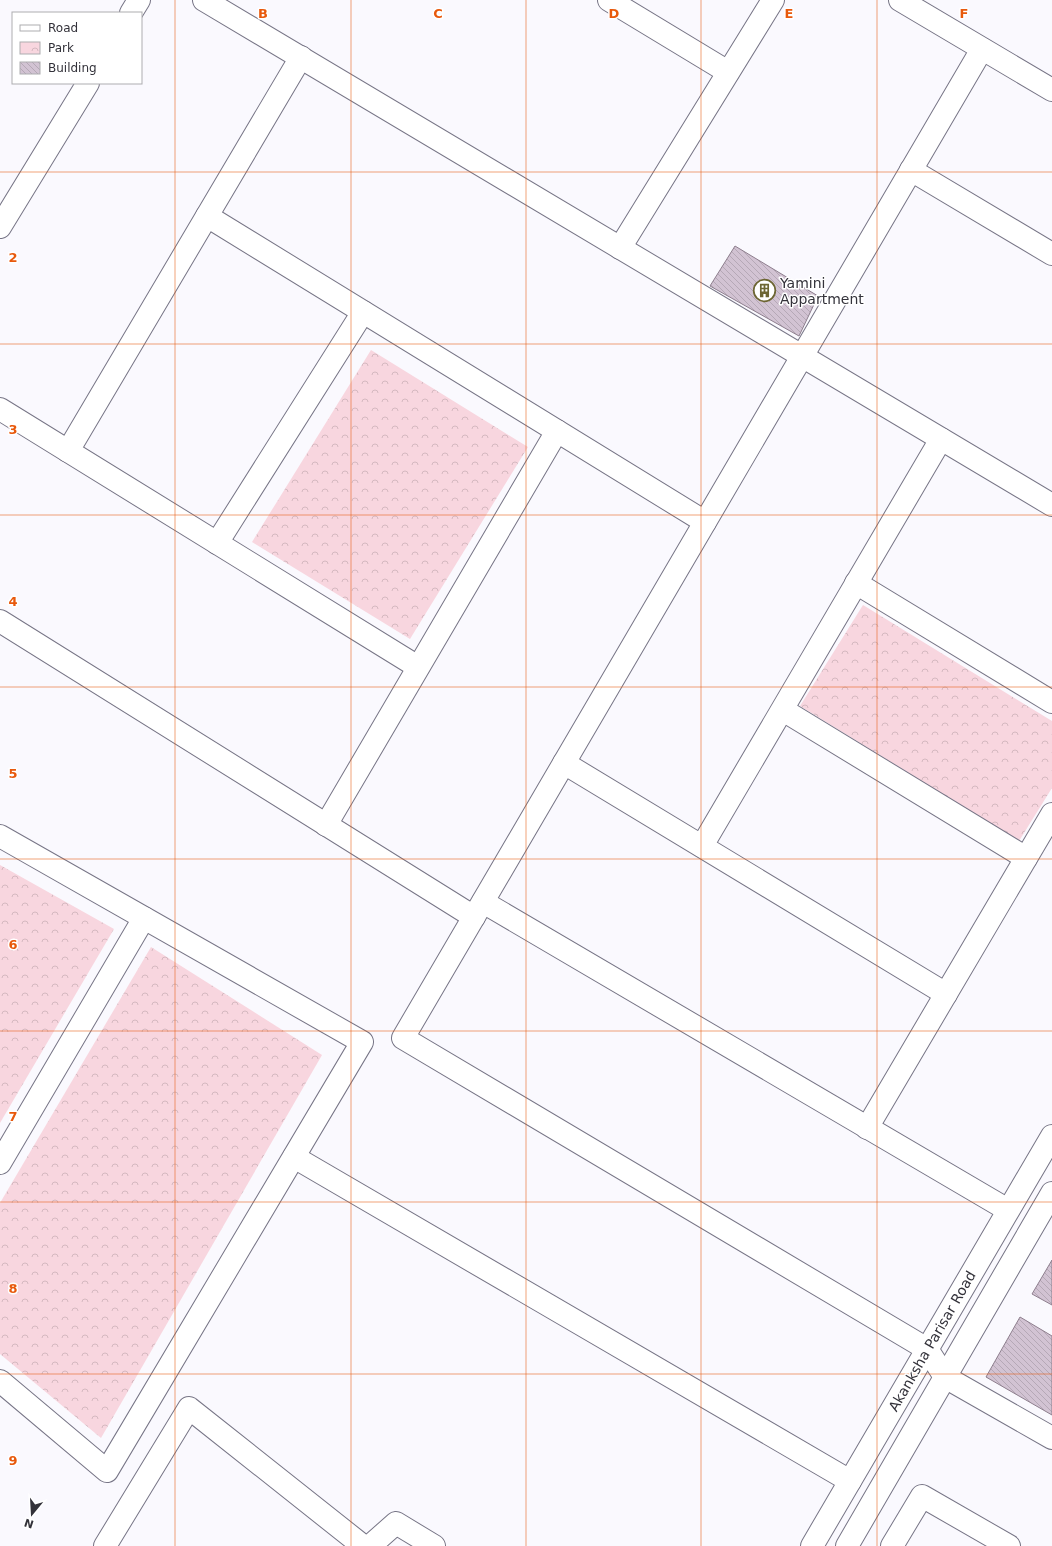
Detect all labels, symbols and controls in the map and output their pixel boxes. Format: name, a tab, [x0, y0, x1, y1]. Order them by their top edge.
text: B	[258, 6, 268, 21]
text: C	[433, 6, 443, 21]
text: D	[609, 6, 620, 21]
text: E	[785, 6, 793, 21]
text: F	[960, 6, 968, 21]
legend	[12, 12, 142, 84]
text: Road	[48, 21, 78, 35]
text: Park	[48, 41, 74, 55]
text: Building	[48, 61, 97, 75]
text: 2	[8, 250, 18, 265]
place label: Yamini Appartment	[779, 275, 864, 307]
building icon: Yamini Appartment	[751, 278, 777, 304]
text: 3	[8, 422, 18, 437]
text: 4	[8, 594, 18, 609]
text: 5	[8, 766, 18, 781]
text: 6	[8, 937, 18, 952]
text: 7	[8, 1109, 18, 1124]
street label: Akanksha Parisar Road	[885, 1268, 979, 1414]
text: 8	[8, 1281, 18, 1296]
text: 9	[8, 1453, 18, 1468]
north arrow	[12, 1494, 52, 1534]
text: N	[23, 1515, 35, 1531]

